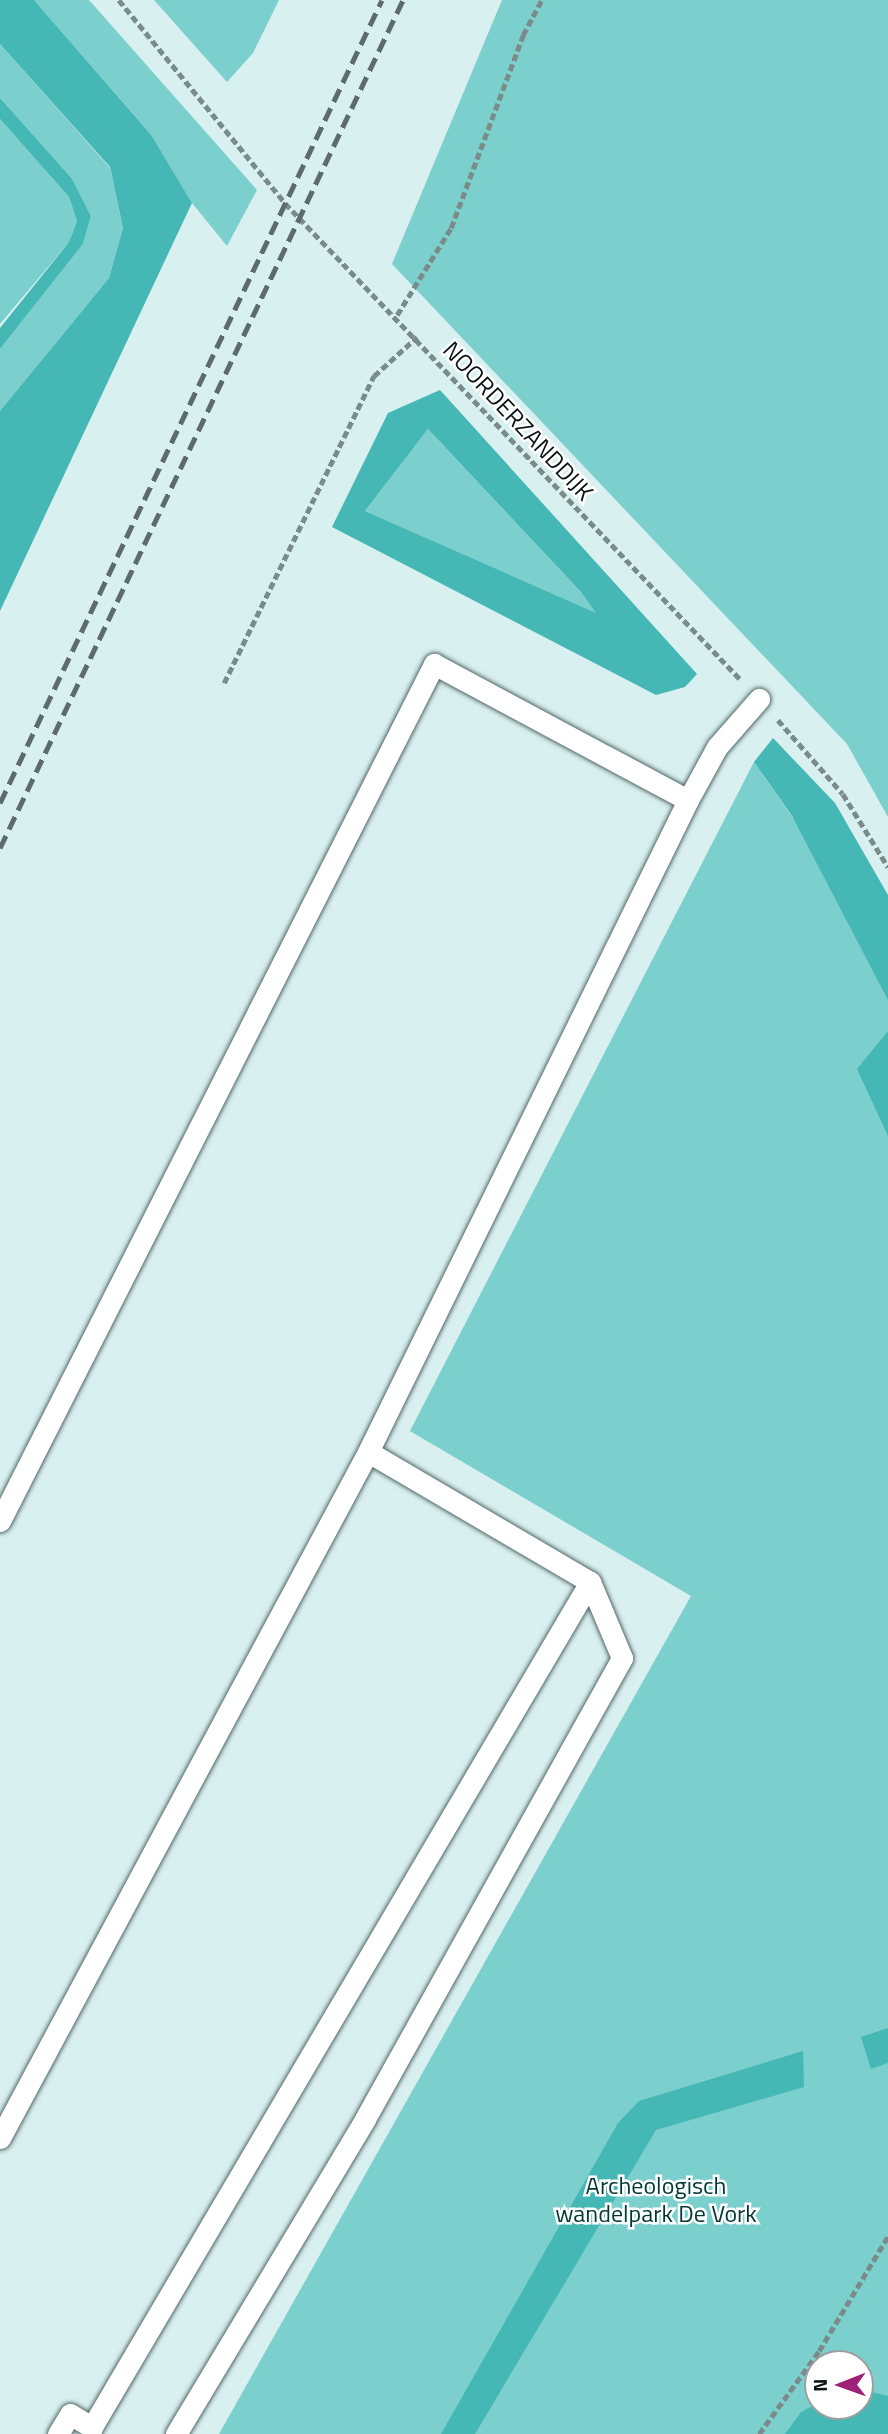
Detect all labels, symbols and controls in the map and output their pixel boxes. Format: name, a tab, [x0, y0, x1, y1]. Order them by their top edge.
street label: NOORDERZANDDIJK	[437, 336, 599, 506]
park label: Archeologisch wandelpark De Vork	[555, 2172, 757, 2228]
north arrow	[804, 2350, 874, 2420]
text: N	[805, 2379, 834, 2392]

